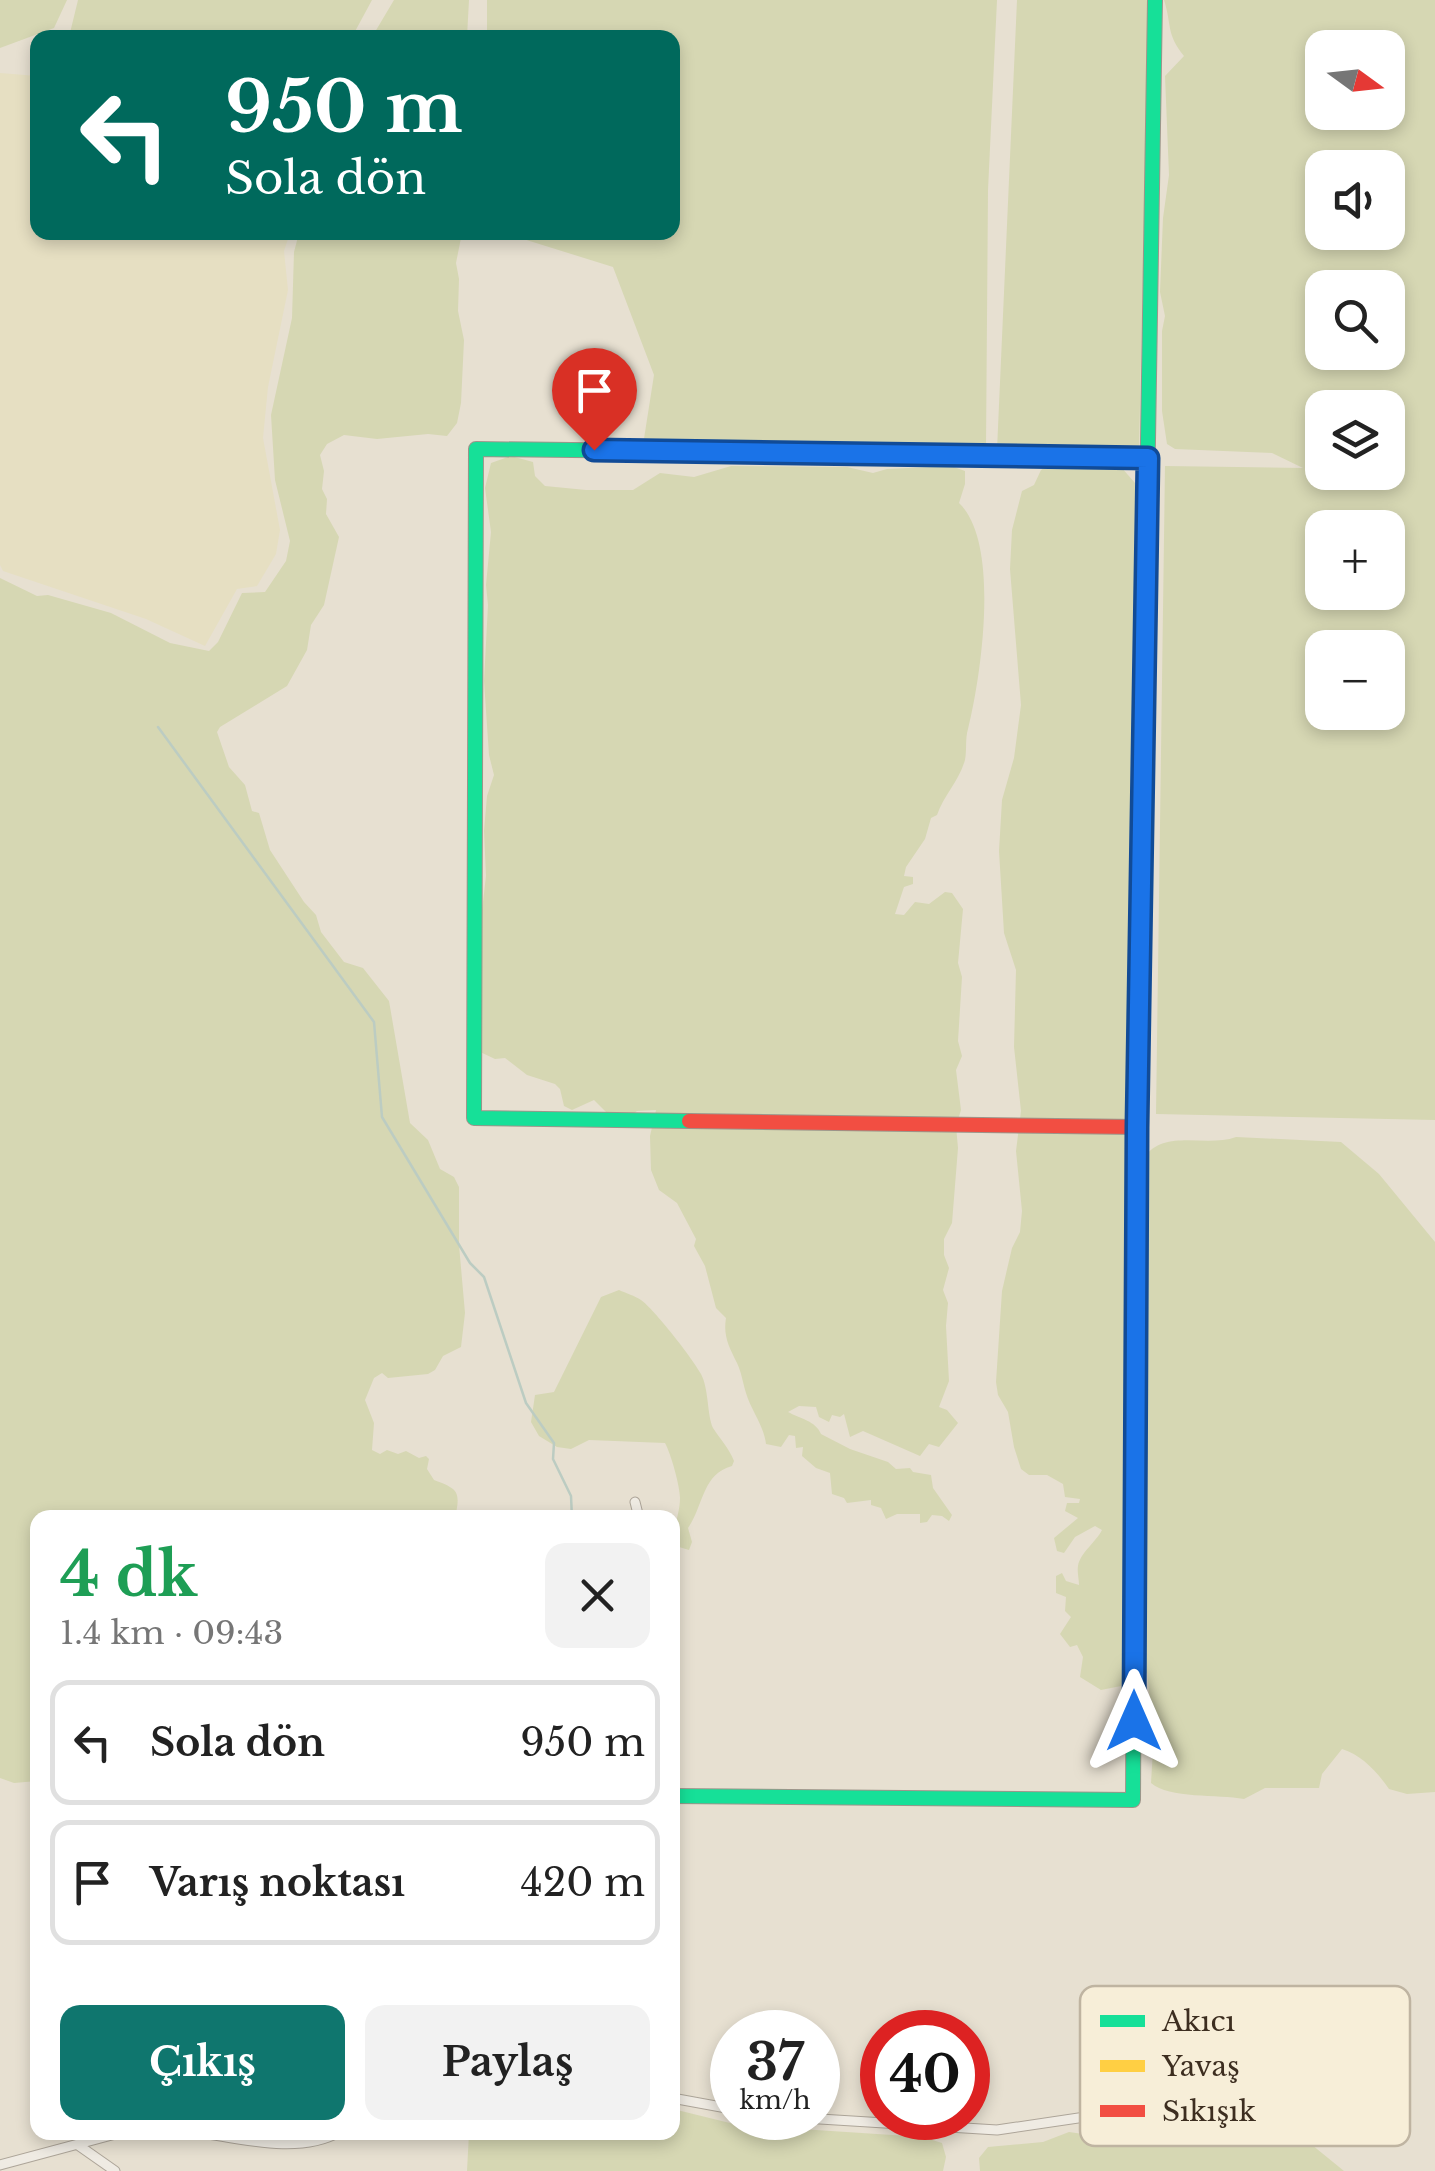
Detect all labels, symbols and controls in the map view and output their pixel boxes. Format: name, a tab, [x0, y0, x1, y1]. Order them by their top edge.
north arrow	[1305, 30, 1405, 130]
map controls	[1305, 30, 1405, 730]
text: 950 m	[225, 64, 463, 151]
icon: left	[60, 70, 190, 200]
text: Sola dön	[225, 150, 426, 206]
button: sound	[1305, 150, 1405, 250]
button: search	[1305, 270, 1405, 370]
pin	[552, 348, 637, 451]
icon: arrive	[567, 363, 622, 418]
button: layers	[1305, 390, 1405, 490]
button: +	[1305, 510, 1405, 610]
button: −	[1305, 630, 1405, 730]
text: 4 dk	[60, 1538, 197, 1612]
button: close	[545, 1543, 650, 1648]
text: 1.4 km · 09:43	[60, 1613, 283, 1653]
position arrow	[1082, 1669, 1186, 1773]
icon: left	[65, 1715, 120, 1770]
text: Sola dön	[150, 1719, 325, 1766]
text: 950 m	[520, 1719, 645, 1766]
icon: arrive	[65, 1855, 120, 1910]
text: Varış noktası	[150, 1859, 405, 1906]
text: 420 m	[521, 1859, 645, 1906]
legend	[1080, 1986, 1410, 2146]
text: Akıcı	[1161, 2004, 1235, 2039]
button: Çıkış	[60, 2005, 345, 2120]
button: Paylaş	[365, 2005, 650, 2120]
speed limit sign: 40	[860, 2010, 990, 2140]
text: 37	[746, 2031, 804, 2094]
text: Yavaş	[1161, 2049, 1240, 2084]
text: km/h	[740, 2085, 810, 2116]
text: Sıkışık	[1162, 2094, 1257, 2129]

